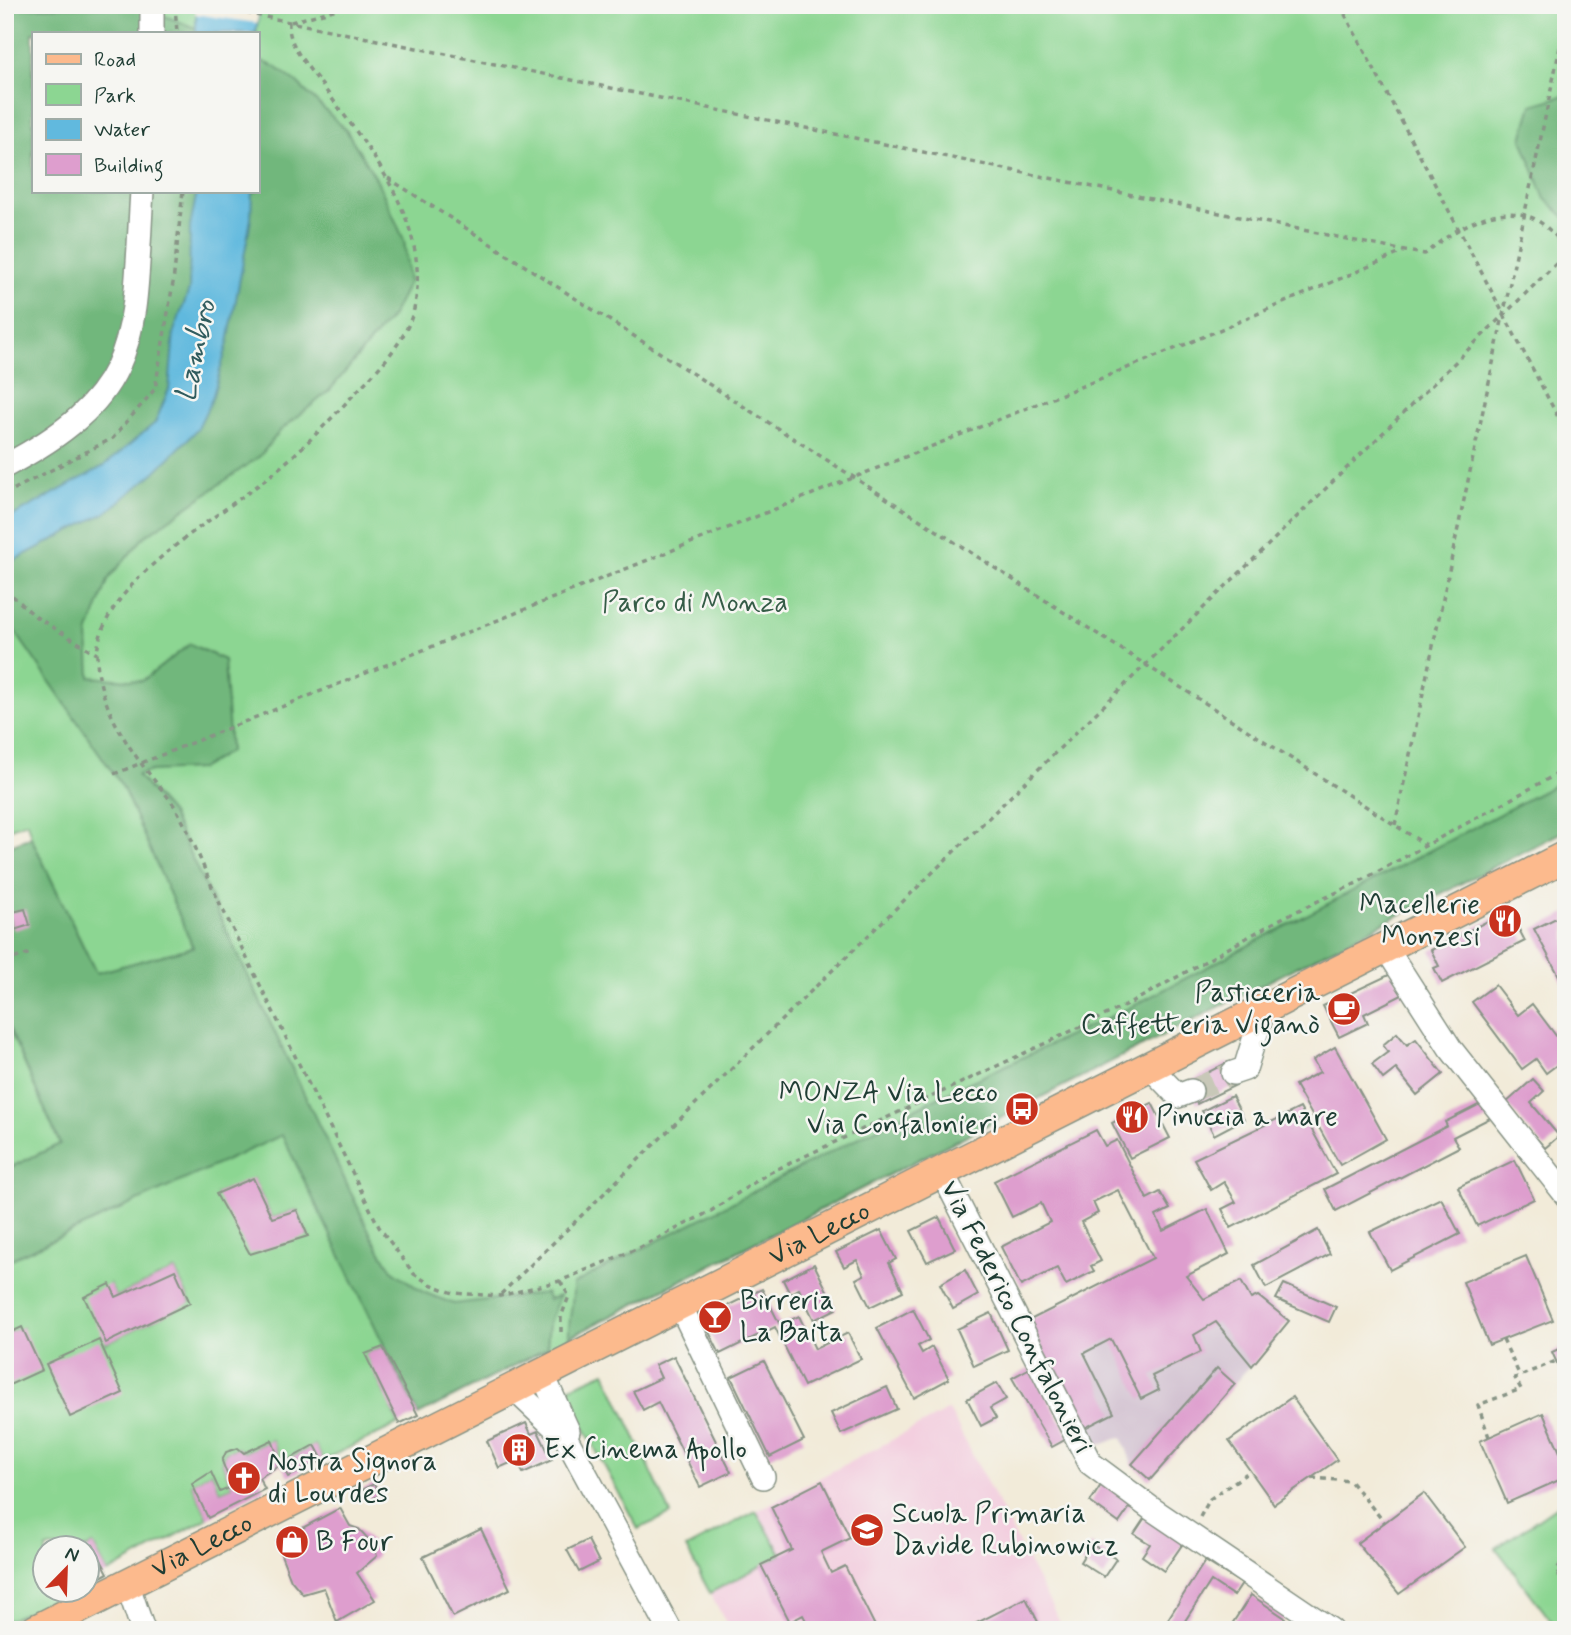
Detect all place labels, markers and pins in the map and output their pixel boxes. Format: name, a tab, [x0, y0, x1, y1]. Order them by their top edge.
place label: Macellerie Monzesi	[1359, 887, 1480, 956]
restaurant icon: Macellerie Monzesi	[1486, 902, 1524, 940]
place label: Pasticceria Caffetteria Viganò	[1081, 975, 1320, 1047]
cafe icon: Pasticceria Caffetteria Viganò	[1325, 990, 1363, 1028]
place label: MONZA Via Lecco Via Confalonieri	[779, 1075, 998, 1144]
bus stop icon: MONZA Via Lecco Via Confalonieri	[1003, 1090, 1041, 1128]
restaurant icon: Pinuccia a mare	[1113, 1098, 1151, 1136]
place label: Pinuccia a mare	[1156, 1099, 1338, 1136]
place label: Birreria La Baita	[740, 1283, 843, 1352]
bar icon: Birreria La Baita	[696, 1298, 734, 1336]
building icon: Ex Cinema Apollo	[500, 1431, 538, 1469]
place label: Ex Cinema Apollo	[544, 1432, 747, 1472]
place label: Nostra Signora di Lourdes	[268, 1444, 437, 1513]
church icon: Nostra Signora di Lourdes	[225, 1459, 263, 1497]
place label: Scuola Primaria Davide Rubinowicz	[892, 1496, 1118, 1565]
school or university icon: Scuola Primaria Davide Rubinowicz	[848, 1511, 886, 1549]
shop icon: B Four	[273, 1523, 311, 1561]
place label: B Four	[316, 1524, 394, 1561]

